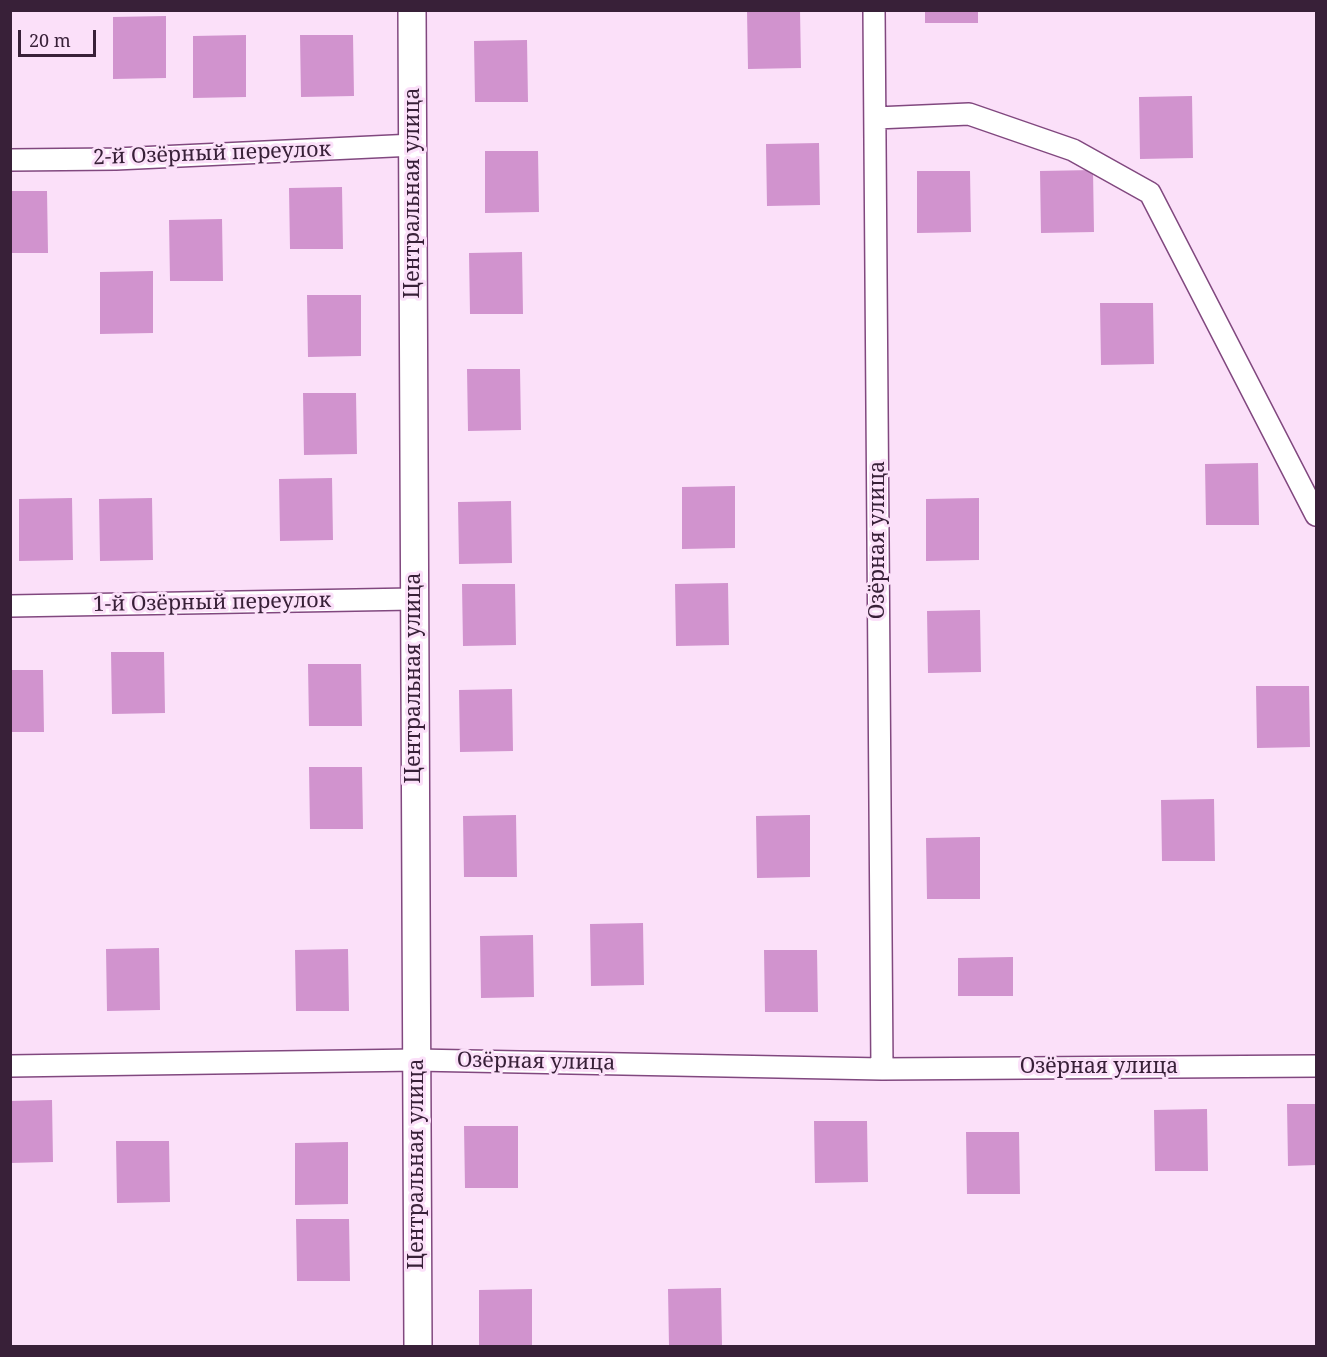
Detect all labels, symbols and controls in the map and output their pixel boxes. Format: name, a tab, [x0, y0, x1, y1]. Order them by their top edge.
scale bar	[21, 18, 99, 56]
text: 20 m	[29, 28, 71, 52]
street label: Центральная улица	[400, 88, 426, 298]
street label: 2-й Озёрный переулок	[93, 137, 331, 171]
street label: Озёрная улица	[865, 461, 891, 619]
street label: Центральная улица	[401, 573, 427, 783]
street label: 1-й Озёрный переулок	[93, 588, 331, 618]
street label: Озёрная улица	[457, 1048, 615, 1076]
street label: Озёрная улица	[1020, 1054, 1178, 1080]
street label: Центральная улица	[404, 1059, 430, 1269]

